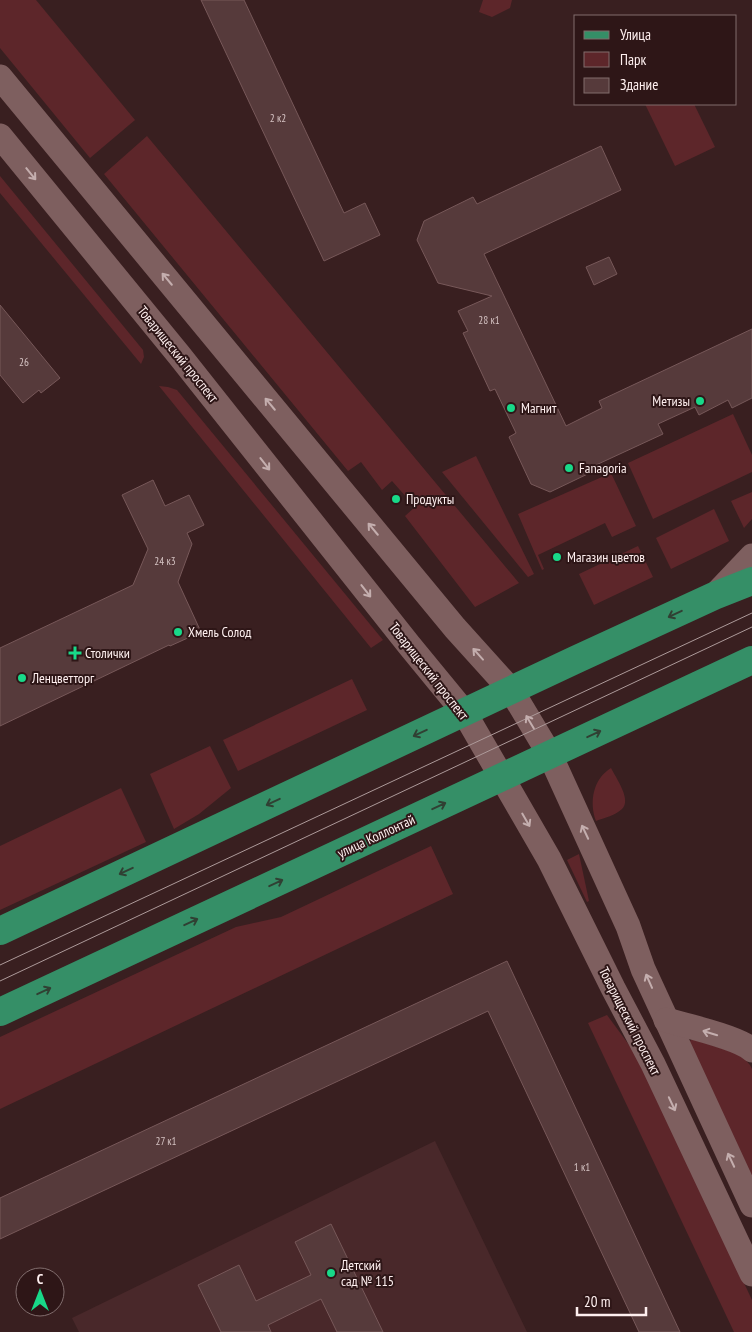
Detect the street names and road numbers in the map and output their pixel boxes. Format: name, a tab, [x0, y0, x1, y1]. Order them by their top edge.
street label: Товарищеский проспект	[134, 302, 223, 406]
street label: Товарищеский проспект	[385, 619, 473, 724]
street label: улица Коллонтай	[334, 810, 418, 862]
street label: Товарищеский проспект	[595, 964, 665, 1079]

